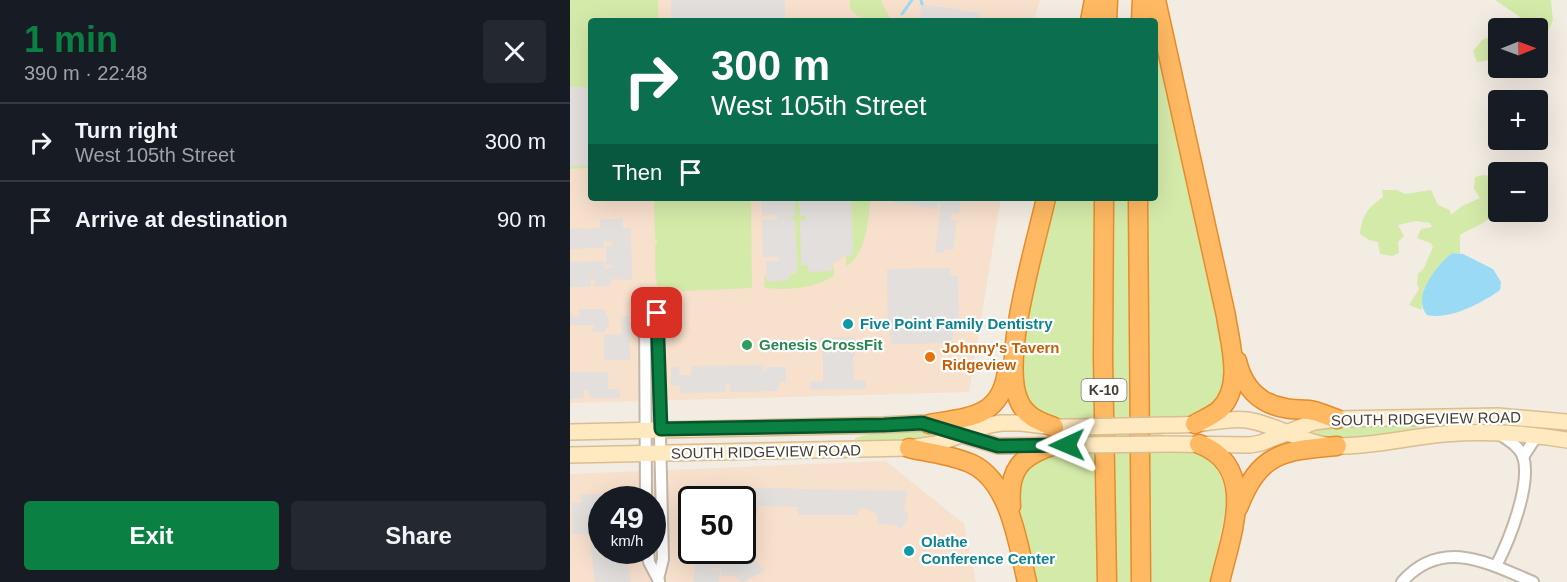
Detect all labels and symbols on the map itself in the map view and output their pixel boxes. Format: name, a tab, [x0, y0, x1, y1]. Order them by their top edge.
north arrow	[1488, 18, 1548, 78]
pin	[631, 287, 682, 338]
place label: Five Point Family Dentistry	[860, 315, 1053, 332]
marker: Five Point Family Dentistry	[841, 317, 855, 331]
place label: Genesis CrossFit	[759, 336, 882, 353]
marker: Genesis CrossFit	[740, 338, 754, 352]
place label: Johnny's Tavern Ridgeview	[942, 339, 1060, 373]
marker: Johnny's Tavern Ridgeview	[923, 350, 937, 364]
road number: K-10	[1082, 379, 1126, 401]
street label: SOUTH RIDGEVIEW ROAD	[1331, 408, 1521, 429]
position arrow	[1035, 413, 1099, 477]
street label: SOUTH RIDGEVIEW ROAD	[671, 441, 861, 462]
speed limit sign: 50	[678, 486, 756, 564]
place label: Olathe Conference Center	[921, 533, 1055, 567]
marker: Olathe Conference Center	[902, 544, 916, 558]

